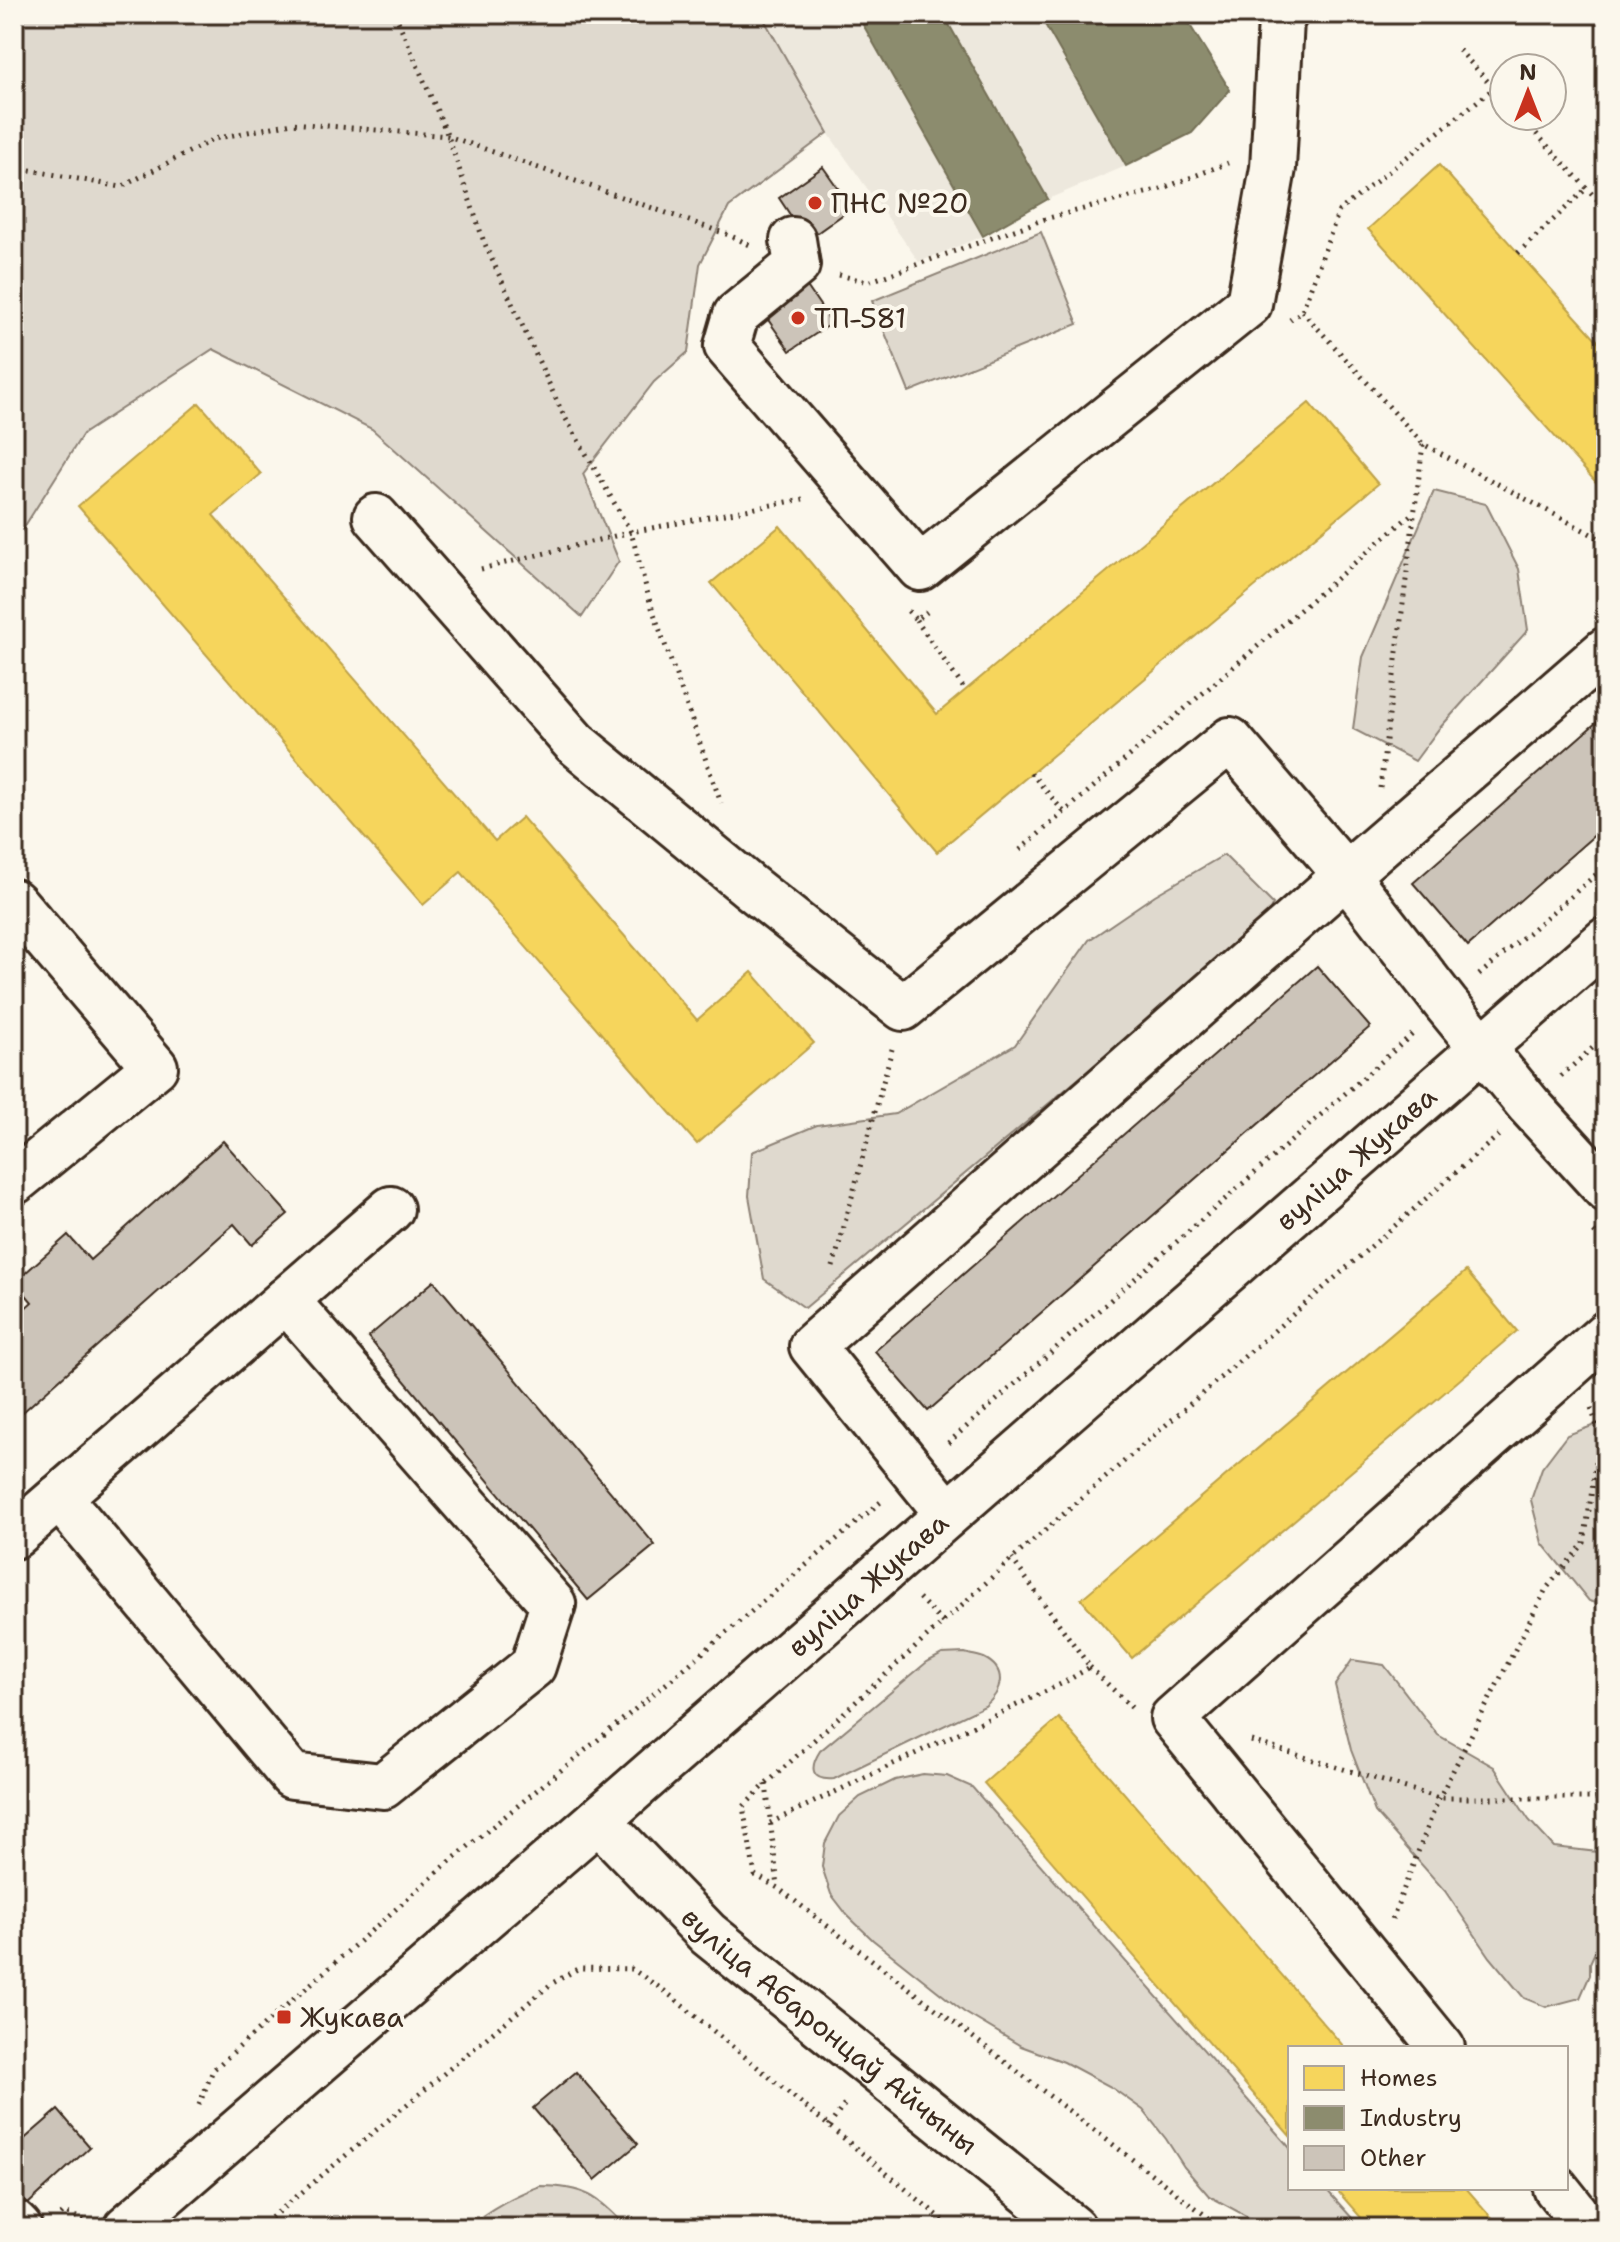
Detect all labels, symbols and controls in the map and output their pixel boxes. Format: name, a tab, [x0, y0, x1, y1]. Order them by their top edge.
north arrow	[1488, 52, 1568, 132]
text: N	[1519, 58, 1537, 87]
place label: ПНС №20	[831, 184, 969, 222]
marker: ПНС №20	[806, 194, 824, 212]
place label: ТП-581	[814, 299, 906, 337]
marker: ТП-581	[789, 309, 807, 327]
street label: вуліца Жукава	[1267, 1078, 1445, 1239]
street label: вуліца Жукава	[779, 1504, 956, 1665]
street label: вуліца Абаронцаў Айчыны	[673, 1899, 986, 2163]
place label: Жукава	[300, 1998, 404, 2036]
marker: Жукава	[275, 2008, 293, 2026]
legend	[1288, 2046, 1568, 2190]
text: Homes	[1360, 2062, 1438, 2094]
text: Industry	[1360, 2102, 1462, 2134]
text: Other	[1360, 2142, 1427, 2174]

